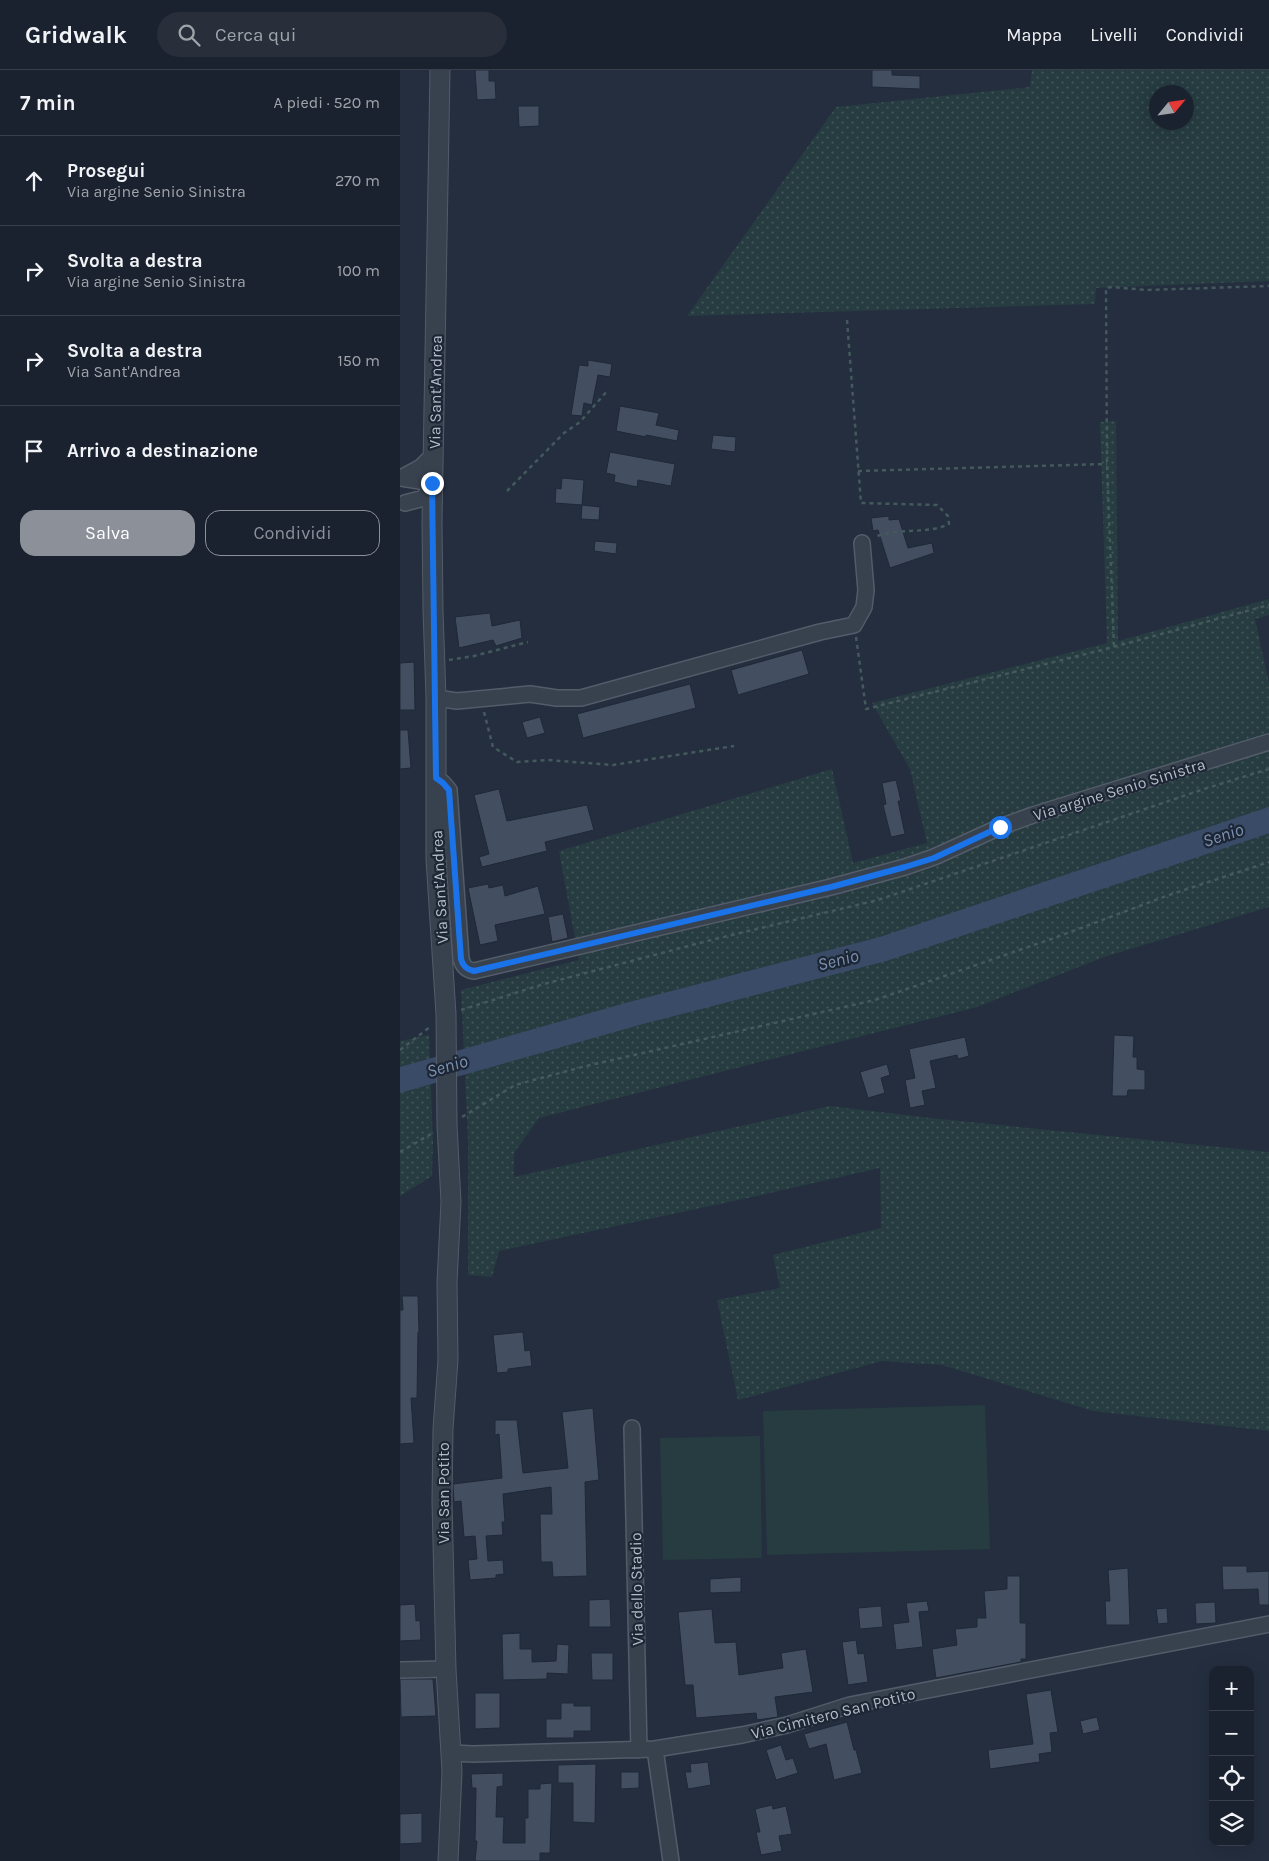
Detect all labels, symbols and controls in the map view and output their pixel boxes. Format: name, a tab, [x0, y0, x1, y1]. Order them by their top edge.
search box	[157, 12, 507, 57]
text: Gridwalk	[25, 21, 127, 49]
icon: search	[175, 21, 203, 49]
text: Cerca qui	[215, 24, 296, 46]
text: Mappa	[1006, 24, 1062, 46]
text: Livelli	[1090, 24, 1138, 46]
text: Condividi	[1166, 24, 1244, 46]
north arrow	[1149, 85, 1194, 130]
text: 7 min	[20, 91, 76, 115]
text: A piedi · 520 m	[273, 93, 380, 112]
text: Prosegui	[67, 160, 146, 182]
icon: ahead	[20, 167, 48, 195]
text: 270 m	[335, 171, 380, 190]
text: Via argine Senio Sinistra	[67, 182, 246, 201]
text: Svolta a destra	[67, 250, 203, 272]
icon: right	[20, 257, 48, 285]
text: 100 m	[337, 261, 380, 280]
text: Via argine Senio Sinistra	[67, 272, 246, 291]
street label: Via Sant'Andrea	[425, 335, 446, 449]
text: Svolta a destra	[67, 340, 203, 362]
icon: right	[20, 347, 48, 375]
text: 150 m	[337, 351, 380, 370]
text: Via Sant'Andrea	[67, 362, 181, 381]
icon: arrive	[20, 437, 48, 465]
text: Arrivo a destinazione	[67, 440, 258, 462]
route end	[421, 472, 444, 495]
button: Salva	[20, 510, 195, 556]
button: Condividi	[205, 510, 380, 556]
street label: Via argine Senio Sinistra	[1031, 754, 1207, 825]
route start	[989, 816, 1012, 839]
water label: Senio	[1200, 818, 1246, 852]
street label: Via Sant'Andrea	[427, 830, 452, 944]
water label: Senio	[815, 944, 861, 976]
water label: Senio	[424, 1050, 470, 1082]
street label: Via San Potito	[434, 1442, 453, 1544]
street label: Via dello Stadio	[626, 1532, 647, 1646]
map controls	[1209, 1666, 1254, 1846]
button: +	[1209, 1666, 1254, 1711]
street label: Via Cimitero San Potito	[749, 1684, 917, 1743]
button: −	[1209, 1711, 1254, 1756]
button: locate	[1209, 1756, 1254, 1801]
button: layers	[1209, 1801, 1254, 1846]

